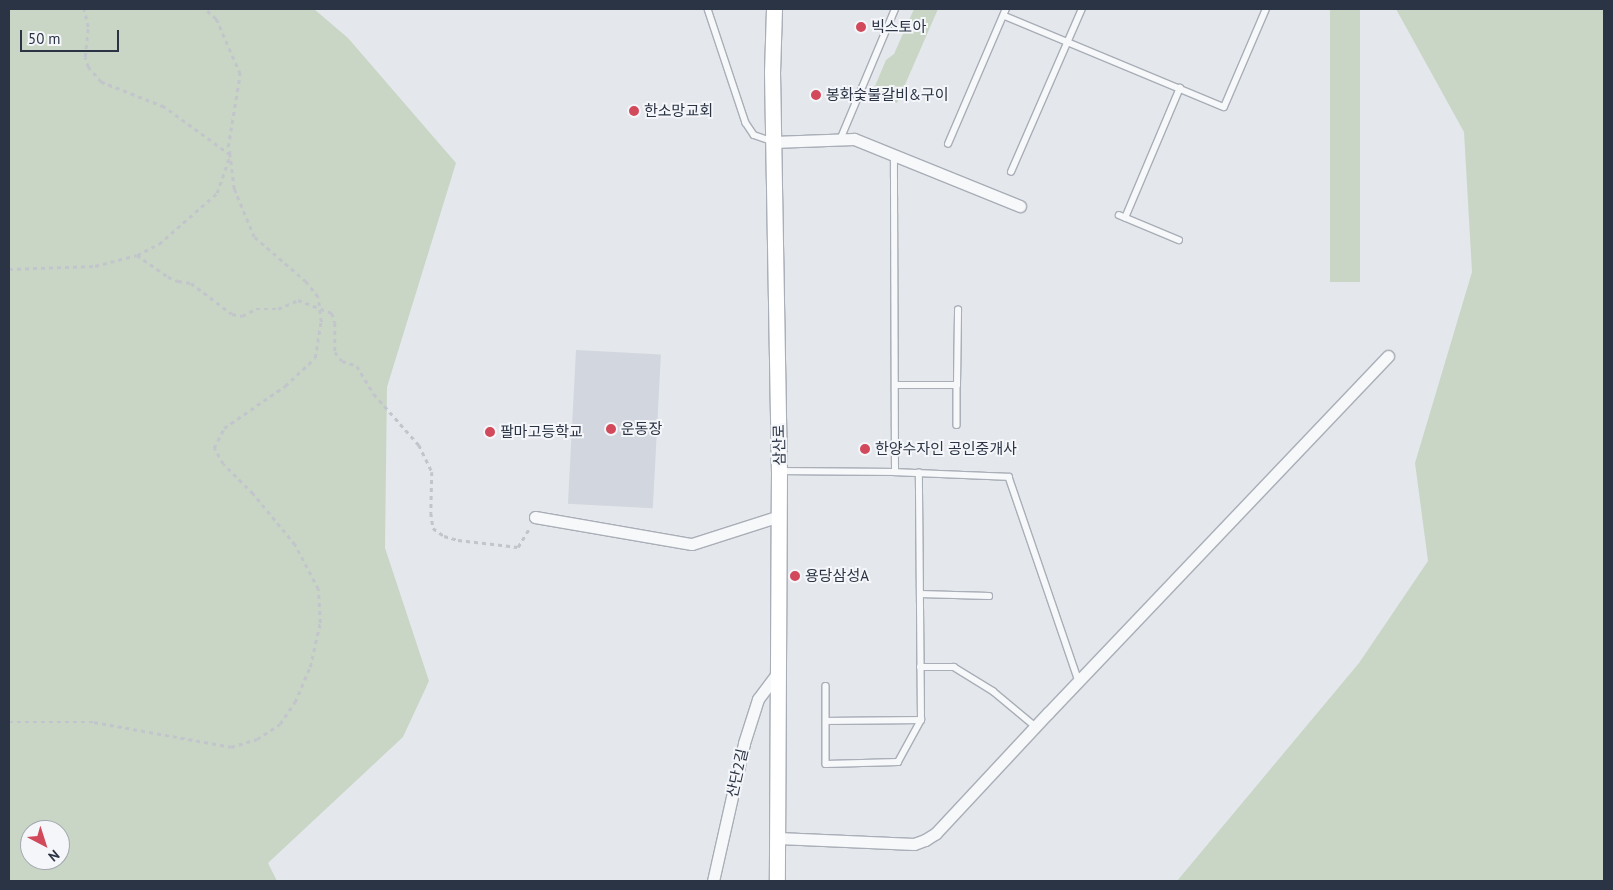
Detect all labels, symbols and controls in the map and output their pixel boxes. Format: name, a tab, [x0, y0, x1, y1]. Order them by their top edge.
place label: 빅스토아	[871, 18, 926, 36]
scale bar	[22, 20, 121, 52]
marker: 빅스토아	[855, 21, 867, 33]
text: 50 m	[28, 29, 61, 48]
place label: 봉화숯불갈비&구이	[826, 86, 949, 104]
marker: 봉화숯불갈비&구이	[810, 89, 822, 101]
place label: 한소망교회	[644, 102, 713, 120]
marker: 한소망교회	[628, 105, 640, 117]
place label: 운동장	[621, 420, 662, 438]
place label: 팔마고등학교	[500, 423, 583, 441]
marker: 운동장	[605, 423, 617, 435]
street label: 삼산로	[770, 424, 788, 466]
marker: 팔마고등학교	[484, 426, 496, 438]
place label: 한양수자인 공인중개사	[875, 440, 1017, 458]
marker: 한양수자인 공인중개사	[859, 443, 871, 455]
place label: 용당삼성A	[805, 567, 869, 585]
marker: 용당삼성A	[789, 570, 801, 582]
street label: 산단2길	[723, 747, 751, 799]
north arrow	[20, 820, 70, 870]
text: N	[45, 846, 63, 866]

